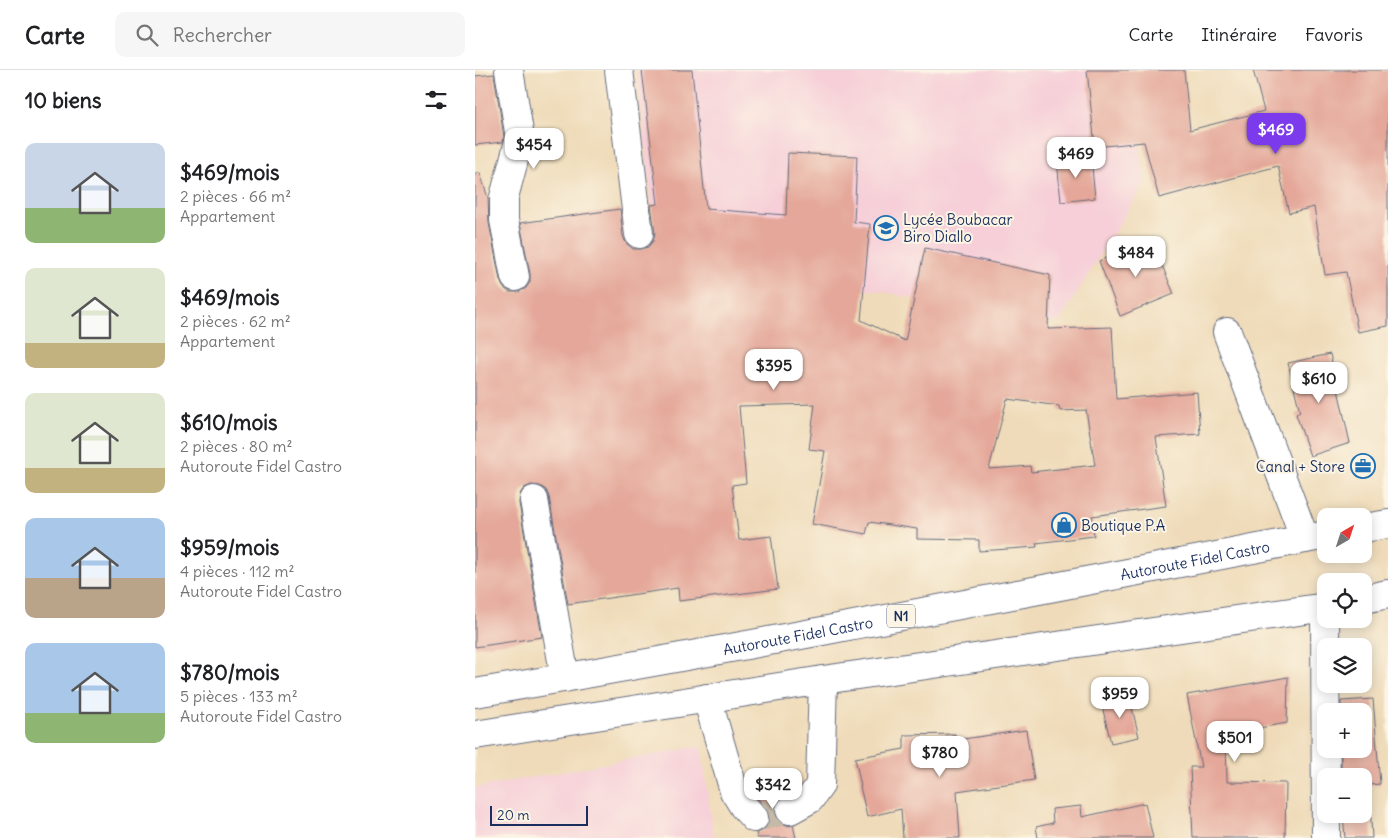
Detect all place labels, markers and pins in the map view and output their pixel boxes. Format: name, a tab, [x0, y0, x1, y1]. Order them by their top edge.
pin: $469	[1246, 112, 1306, 155]
pin: $454	[504, 128, 564, 170]
pin: $469	[1046, 136, 1106, 179]
place label: Lycée Boubacar Biro Diallo	[903, 210, 1013, 246]
school or university icon: Lycée Boubacar Biro Diallo	[873, 215, 899, 241]
pin: $484	[1106, 236, 1166, 278]
pin: $395	[744, 348, 804, 391]
pin: $610	[1289, 362, 1349, 404]
office icon: Canal + Store	[1350, 453, 1376, 479]
place label: Canal + Store	[1256, 457, 1345, 476]
shop icon: Boutique P.A	[1051, 512, 1077, 538]
place label: Boutique P.A	[1081, 516, 1166, 535]
pin: $959	[1090, 676, 1150, 719]
pin: $501	[1205, 720, 1265, 763]
pin: $780	[910, 736, 970, 778]
pin: $342	[743, 768, 803, 810]

